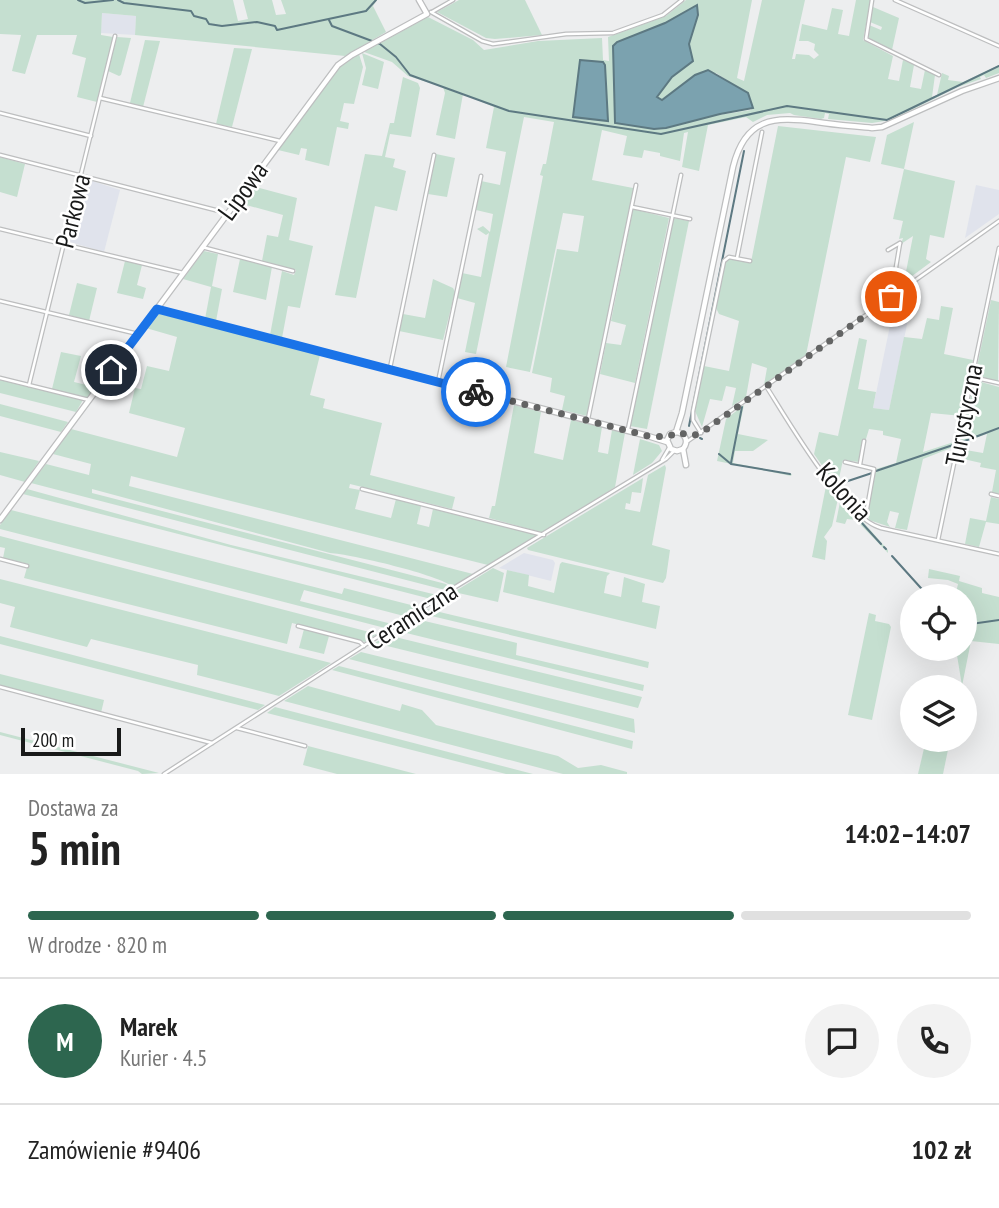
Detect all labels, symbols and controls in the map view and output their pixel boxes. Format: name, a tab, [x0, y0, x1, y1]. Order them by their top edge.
street label: Lipowa	[210, 155, 275, 226]
street label: Parkowa	[47, 170, 98, 251]
pin	[861, 267, 921, 327]
icon: bag	[872, 278, 910, 316]
pin	[81, 340, 141, 400]
icon: home	[92, 351, 130, 389]
courier	[441, 357, 511, 427]
street label: Turystyczna	[937, 361, 990, 469]
icon: bike	[457, 373, 495, 411]
street label: Kolonia	[809, 455, 879, 528]
street label: Ceramiczna	[360, 574, 464, 657]
map controls	[900, 584, 977, 752]
button: locate	[900, 584, 977, 661]
button: layers	[900, 675, 977, 752]
scale bar	[21, 725, 121, 757]
text: 200 m	[32, 728, 74, 752]
text: Dostawa za	[28, 793, 118, 822]
text: 14:02–14:07	[844, 817, 971, 850]
text: 5 min	[28, 818, 121, 878]
text: W drodze · 820 m	[28, 930, 167, 959]
button: chat	[805, 1004, 879, 1078]
button: phone	[897, 1004, 971, 1078]
text: Marek	[120, 1010, 177, 1043]
text: M	[56, 1025, 74, 1058]
text: Kurier · 4.5	[120, 1043, 207, 1072]
text: Zamówienie #9406	[28, 1133, 201, 1166]
text: 102 zł	[912, 1133, 971, 1166]

